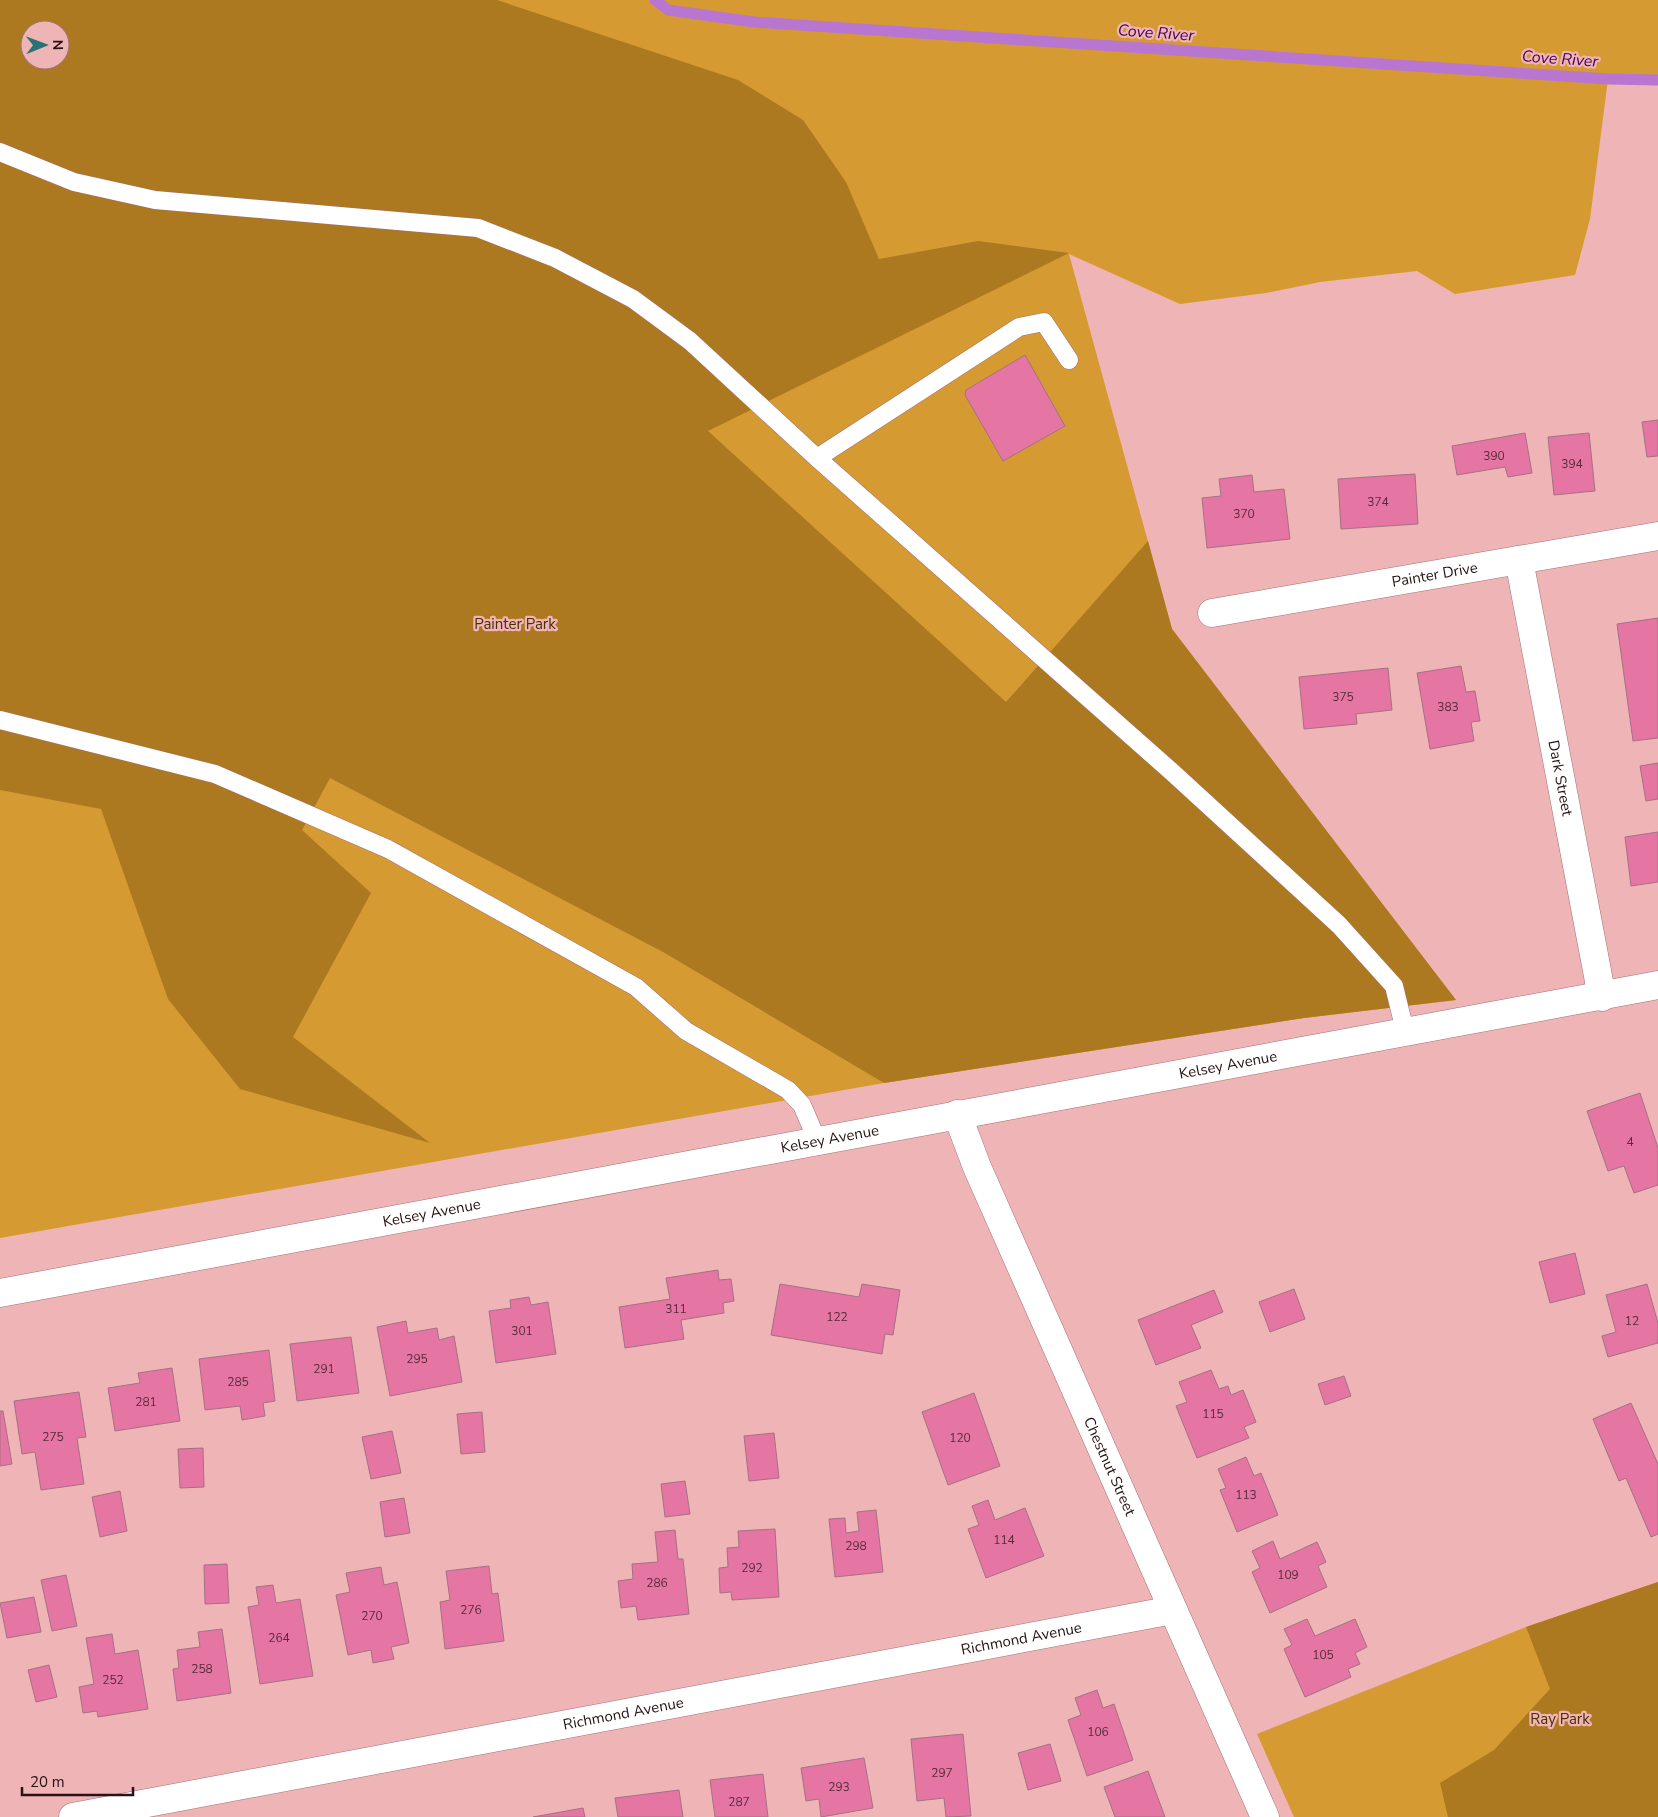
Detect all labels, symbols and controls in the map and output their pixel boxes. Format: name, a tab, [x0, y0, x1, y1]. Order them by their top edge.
water label: Cove River	[1117, 19, 1196, 47]
north arrow	[20, 20, 70, 70]
text: N	[48, 39, 67, 50]
water label: Cove River	[1521, 45, 1600, 73]
house number: 390	[1483, 448, 1505, 464]
house number: 394	[1561, 456, 1583, 472]
house number: 374	[1367, 494, 1389, 510]
house number: 370	[1233, 506, 1255, 522]
street label: Painter Drive	[1390, 557, 1479, 592]
park label: Painter Park	[474, 614, 556, 634]
house number: 375	[1332, 689, 1354, 705]
house number: 383	[1437, 699, 1459, 715]
street label: Dark Street	[1543, 738, 1578, 818]
street label: Kelsey Avenue	[1177, 1046, 1279, 1084]
street label: Kelsey Avenue	[779, 1120, 880, 1158]
house number: 4	[1626, 1134, 1634, 1150]
street label: Kelsey Avenue	[381, 1194, 482, 1232]
house number: 311	[665, 1301, 687, 1317]
house number: 122	[826, 1309, 848, 1325]
house number: 12	[1625, 1313, 1639, 1329]
house number: 301	[511, 1323, 533, 1339]
house number: 295	[406, 1351, 428, 1367]
house number: 291	[313, 1361, 335, 1377]
house number: 285	[227, 1374, 249, 1390]
house number: 281	[135, 1394, 157, 1410]
house number: 115	[1202, 1406, 1224, 1422]
street label: Chestnut Street	[1079, 1414, 1141, 1520]
house number: 275	[42, 1429, 64, 1445]
house number: 120	[949, 1430, 971, 1446]
house number: 113	[1235, 1487, 1257, 1503]
house number: 114	[993, 1532, 1015, 1548]
house number: 298	[845, 1538, 867, 1554]
house number: 292	[741, 1560, 763, 1576]
house number: 109	[1277, 1567, 1299, 1583]
house number: 286	[646, 1575, 668, 1591]
house number: 276	[460, 1602, 482, 1618]
house number: 270	[361, 1608, 383, 1624]
street label: Richmond Avenue	[959, 1617, 1083, 1660]
house number: 264	[268, 1630, 290, 1646]
house number: 105	[1312, 1647, 1334, 1663]
house number: 258	[191, 1661, 213, 1677]
house number: 252	[102, 1672, 124, 1688]
street label: Richmond Avenue	[561, 1692, 685, 1735]
park label: Ray Park	[1530, 1709, 1590, 1729]
house number: 106	[1087, 1724, 1109, 1740]
scale bar	[22, 1764, 134, 1796]
house number: 297	[931, 1765, 953, 1781]
text: 20 m	[30, 1772, 65, 1792]
house number: 293	[828, 1779, 850, 1795]
house number: 287	[728, 1794, 750, 1810]

